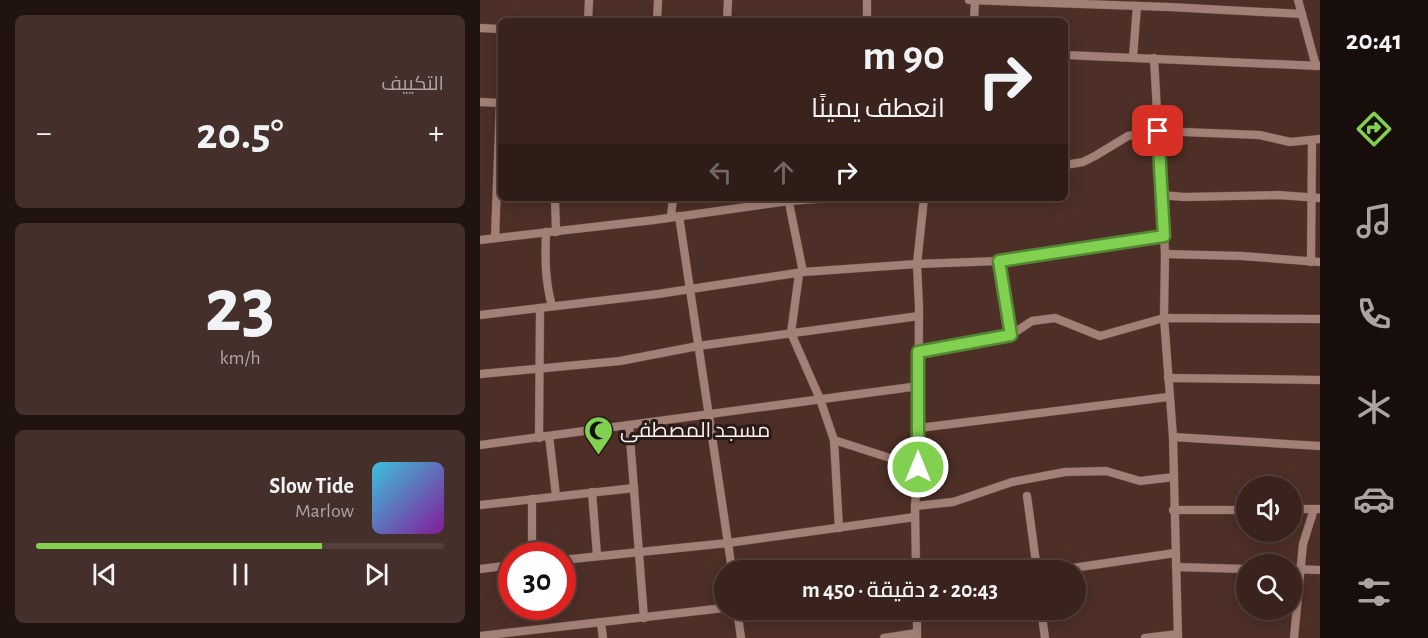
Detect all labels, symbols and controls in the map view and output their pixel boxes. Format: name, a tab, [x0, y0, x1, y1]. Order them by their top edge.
text: 20:41	[1346, 27, 1402, 54]
text: 90 m	[863, 35, 945, 77]
icon: right	[966, 42, 1044, 120]
text: التكييف	[381, 74, 444, 94]
text: انعطف يمينًا	[811, 95, 945, 122]
pin	[1132, 105, 1183, 156]
icon: directions	[1353, 108, 1395, 150]
text: 20.5°	[196, 112, 284, 157]
icon: arrive	[1141, 114, 1174, 147]
text: −	[36, 117, 52, 150]
text: +	[428, 117, 444, 150]
icon: left	[704, 156, 737, 189]
icon: ahead	[767, 156, 800, 189]
icon: right	[830, 156, 863, 189]
icon: music	[1353, 200, 1395, 242]
text: 23	[205, 268, 275, 346]
icon: phone	[1353, 293, 1395, 335]
text: km/h	[219, 348, 261, 368]
icon: climate	[1353, 386, 1395, 428]
mosque icon: مسجد المصطفى	[583, 414, 615, 456]
place label: مسجد المصطفى	[620, 420, 770, 443]
position arrow	[886, 435, 950, 499]
text: Slow Tide	[269, 475, 354, 497]
map controls	[1236, 476, 1302, 620]
button: sound	[1236, 476, 1302, 542]
icon: car	[1353, 478, 1395, 520]
text: Marlow	[295, 501, 354, 521]
speed limit sign: 30	[498, 542, 576, 620]
button: search	[1236, 554, 1302, 620]
icon: previous	[88, 558, 121, 591]
icon: pause	[224, 558, 257, 591]
icon: next	[360, 558, 393, 591]
icon: filters	[1353, 571, 1395, 613]
text: 20:43 · 2 دقيقة · 450 m	[802, 579, 998, 601]

